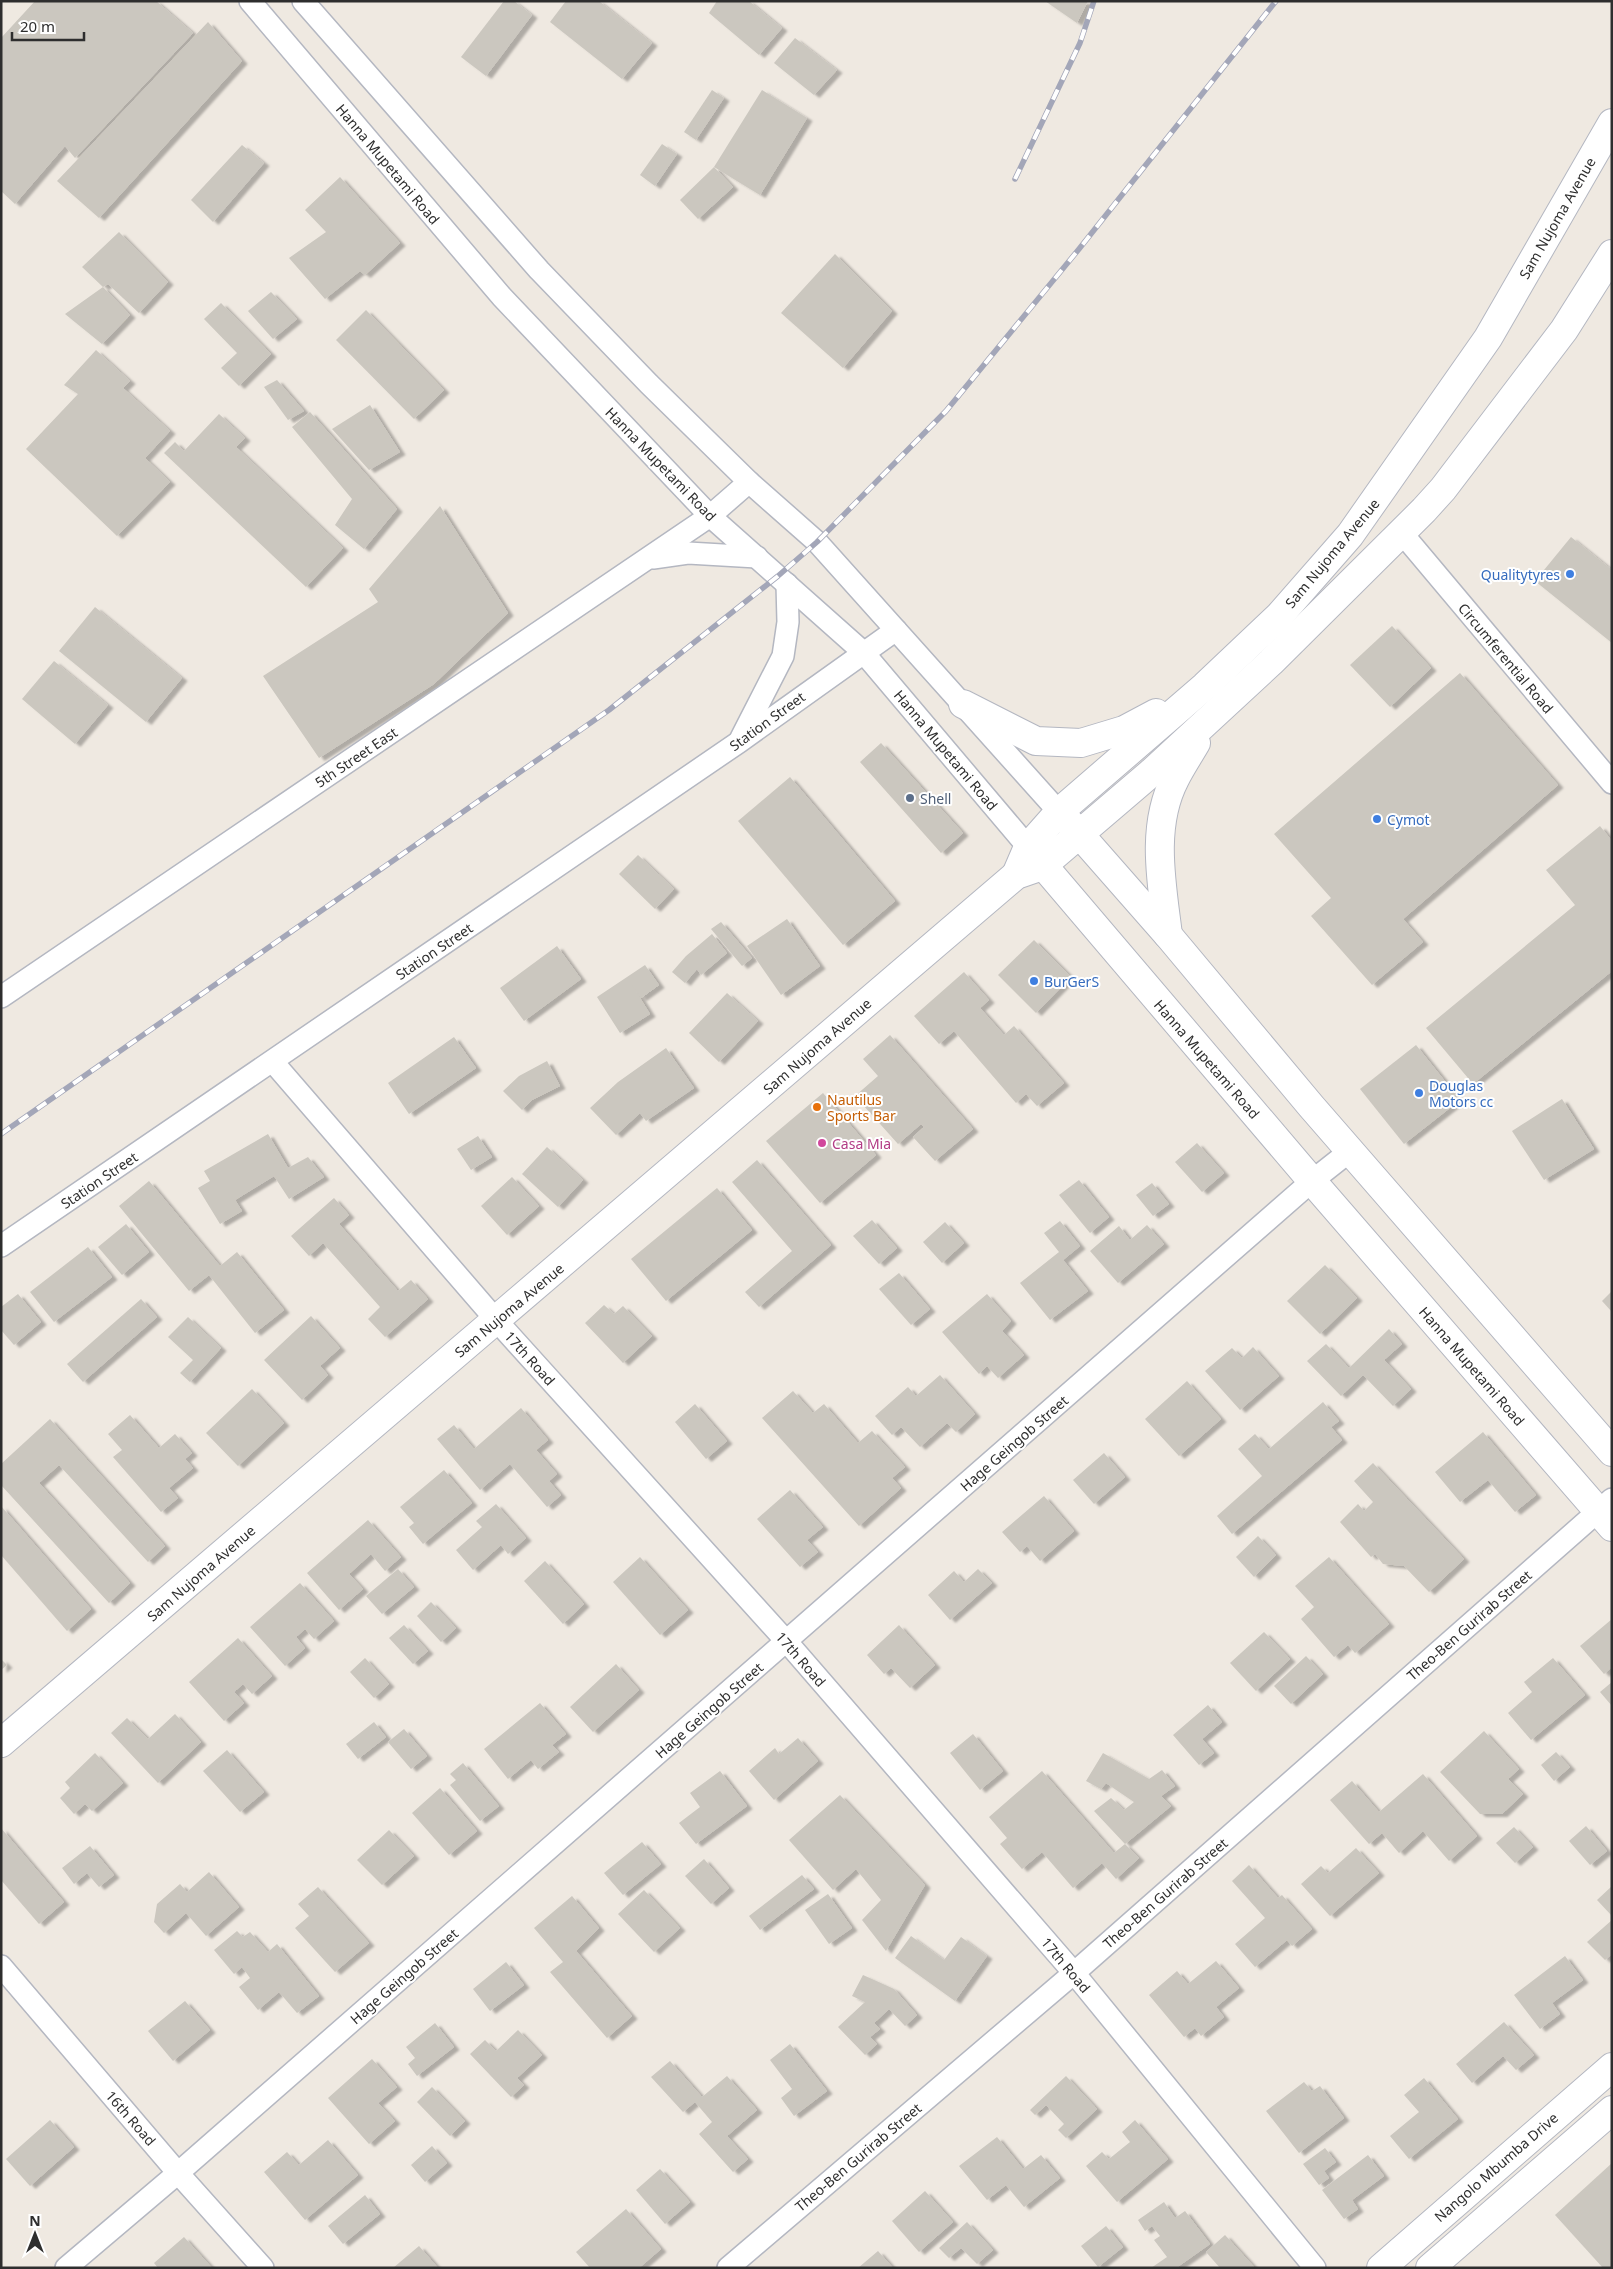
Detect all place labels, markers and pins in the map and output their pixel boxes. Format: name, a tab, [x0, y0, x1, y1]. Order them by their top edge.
place label: Qualitytyres	[1481, 565, 1560, 584]
marker: Qualitytyres	[1564, 568, 1576, 580]
place label: Shell	[920, 789, 951, 808]
marker: Shell	[904, 792, 916, 804]
place label: Cymot	[1387, 810, 1430, 829]
marker: Cymot	[1371, 813, 1383, 825]
place label: BurGerS	[1044, 972, 1099, 991]
marker: BurGerS	[1028, 975, 1040, 987]
place label: Douglas Motors cc	[1429, 1076, 1494, 1111]
marker: Douglas Motors cc	[1413, 1087, 1425, 1099]
place label: Nautilus Sports Bar	[827, 1090, 896, 1125]
marker: Nautilus Sports Bar	[811, 1101, 823, 1113]
place label: Casa Mia	[832, 1134, 891, 1153]
marker: Casa Mia	[816, 1137, 828, 1149]

